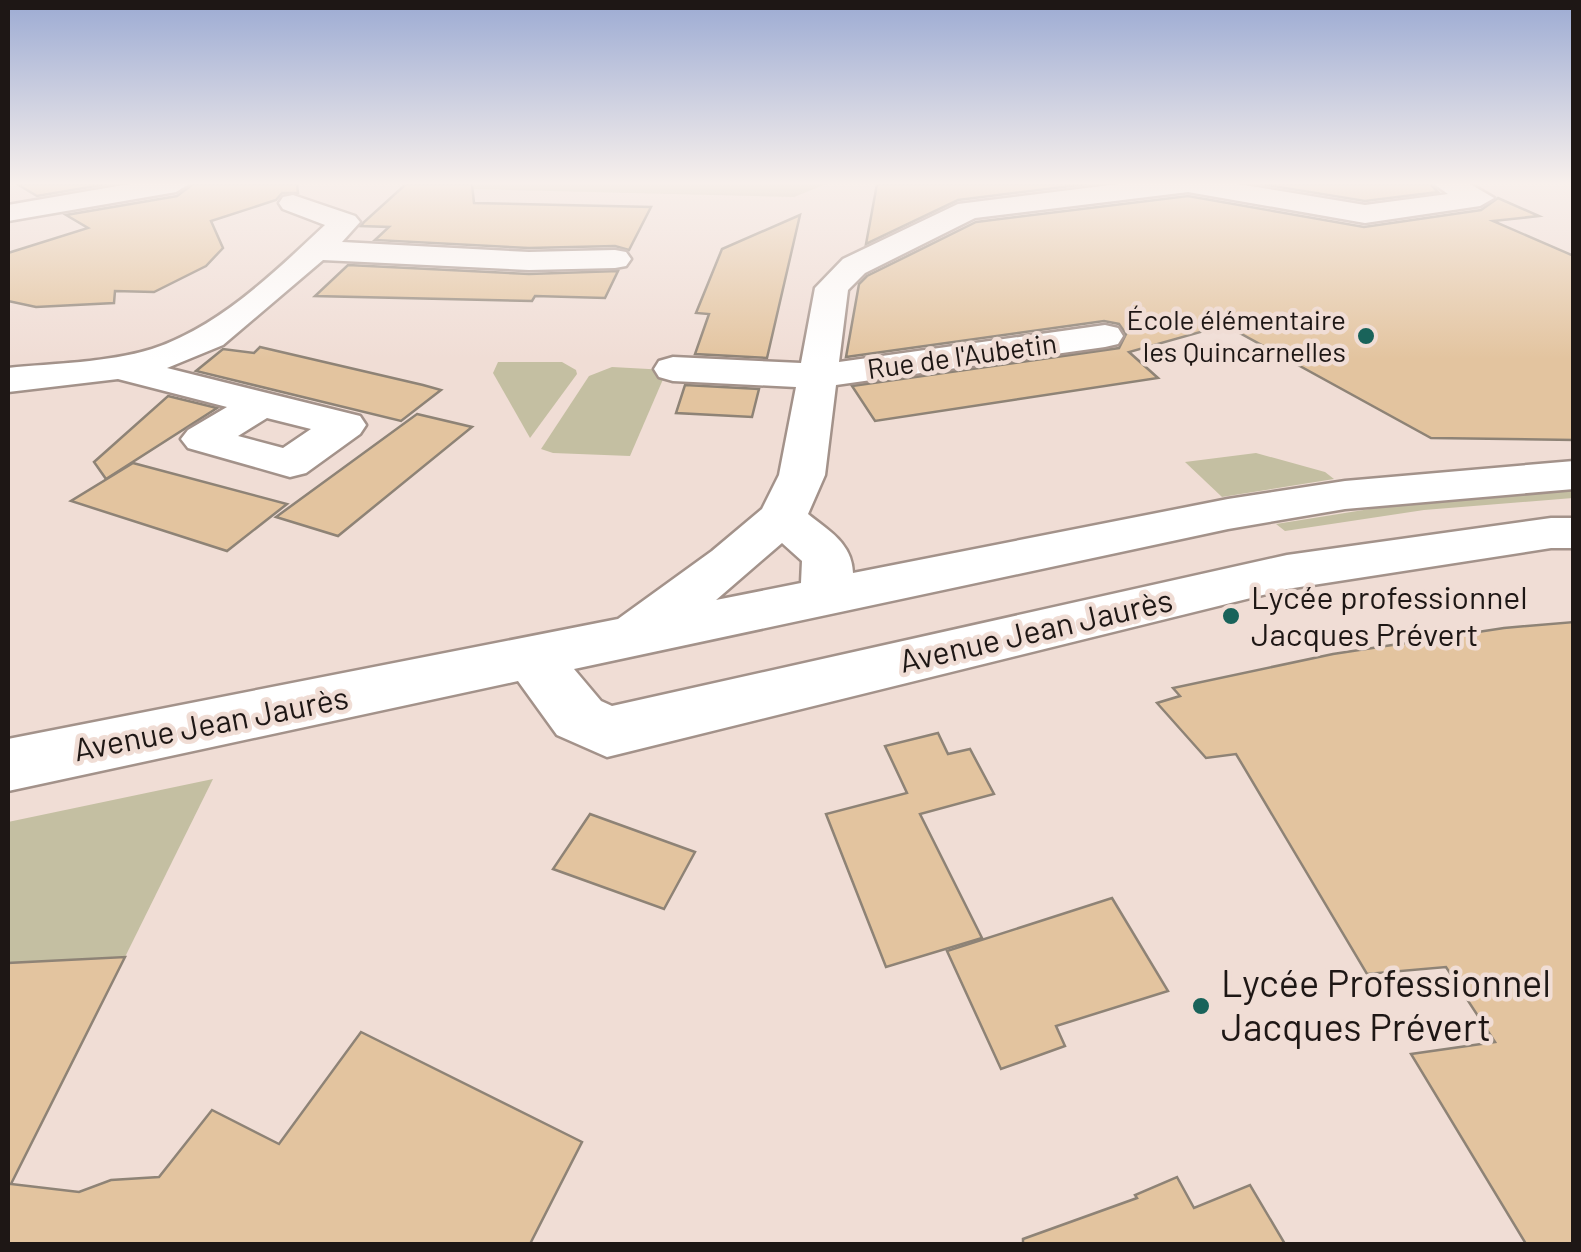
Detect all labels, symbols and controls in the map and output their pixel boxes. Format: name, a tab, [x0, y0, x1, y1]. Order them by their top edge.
place label: École élémentaire les Quincarnelles	[1126, 302, 1346, 368]
street label: Rue de l'Aubetin	[865, 325, 1059, 385]
marker: École élémentaire les Quincarnelles	[1355, 325, 1377, 347]
place label: Lycée professionnel Jacques Prévert	[1251, 577, 1528, 652]
street label: Avenue Jean Jaurès	[895, 579, 1176, 679]
marker: Lycée professionnel Jacques Prévert	[1220, 605, 1242, 627]
street label: Avenue Jean Jaurès	[70, 677, 351, 767]
place label: Lycée Professionnel Jacques Prévert	[1221, 959, 1551, 1049]
marker: Lycée Professionnel Jacques Prévert	[1190, 995, 1212, 1017]

